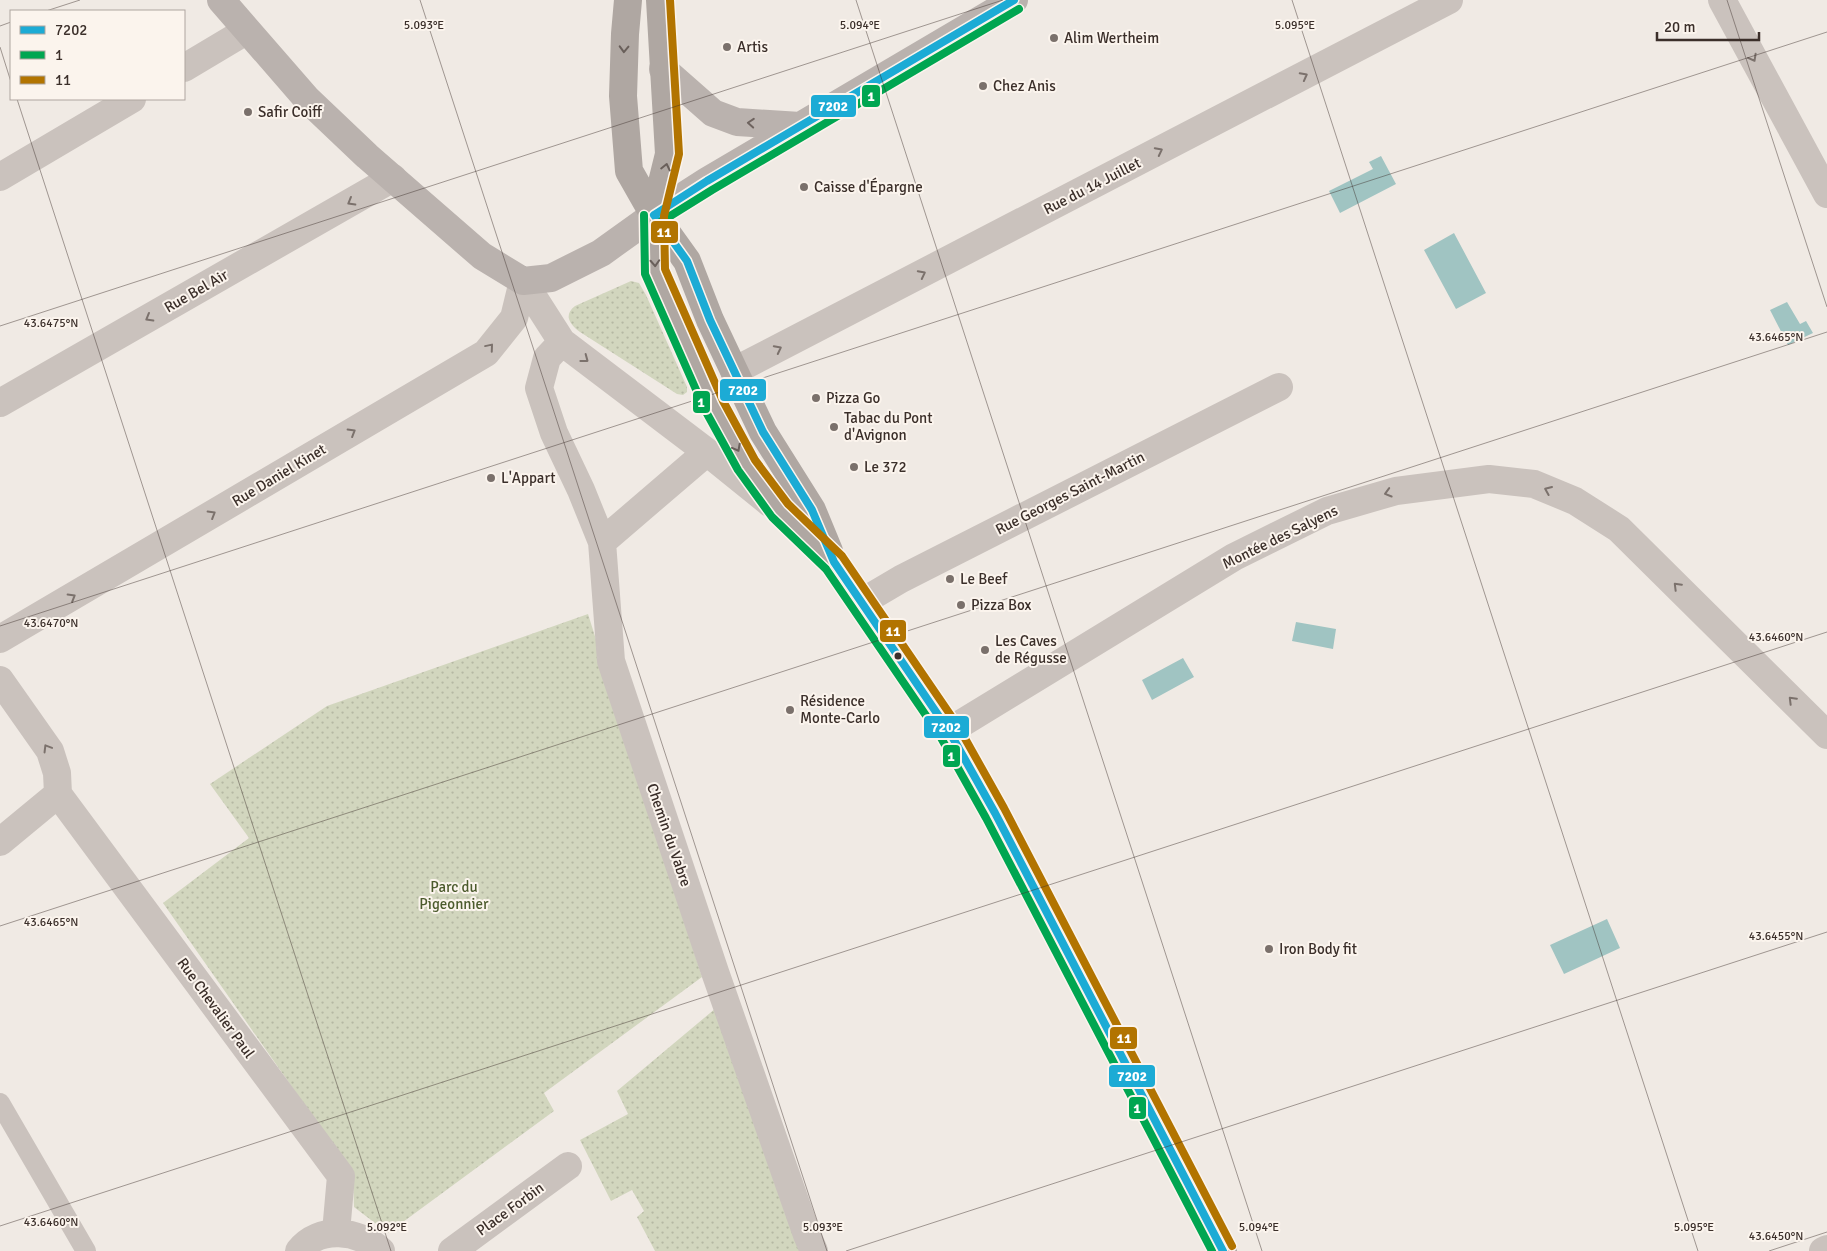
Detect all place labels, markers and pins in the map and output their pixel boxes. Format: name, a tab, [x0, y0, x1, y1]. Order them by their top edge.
place label: Alim Wertheim	[1064, 29, 1159, 47]
marker: Alim Wertheim	[1048, 32, 1060, 44]
place label: Artis	[737, 38, 768, 56]
marker: Artis	[721, 41, 733, 53]
place label: Chez Anis	[993, 77, 1056, 95]
marker: Chez Anis	[977, 80, 989, 92]
place label: Safir Coiff	[258, 103, 323, 121]
marker: Safir Coiff	[242, 106, 254, 118]
place label: Caisse d'Épargne	[814, 177, 923, 196]
marker: Caisse d'Épargne	[798, 181, 810, 193]
place label: Pizza Go	[826, 389, 881, 407]
marker: Pizza Go	[810, 392, 822, 404]
place label: Tabac du Pont d'Avignon	[844, 409, 933, 444]
marker: Tabac du Pont d'Avignon	[828, 421, 840, 433]
place label: Le 372	[864, 458, 907, 476]
marker: Le 372	[848, 461, 860, 473]
place label: L'Appart	[501, 469, 556, 487]
marker: L'Appart	[485, 472, 497, 484]
place label: Le Beef	[960, 570, 1008, 588]
marker: Le Beef	[944, 573, 956, 585]
place label: Pizza Box	[971, 596, 1031, 614]
marker: Pizza Box	[955, 599, 967, 611]
place label: Les Caves de Régusse	[995, 632, 1067, 667]
marker: Les Caves de Régusse	[979, 644, 991, 656]
unlabelled marker	[893, 651, 903, 661]
place label: Résidence Monte-Carlo	[800, 692, 880, 727]
marker: Résidence Monte-Carlo	[784, 704, 796, 716]
place label: Iron Body fit	[1279, 940, 1357, 958]
marker: Iron Body fit	[1263, 943, 1275, 955]

